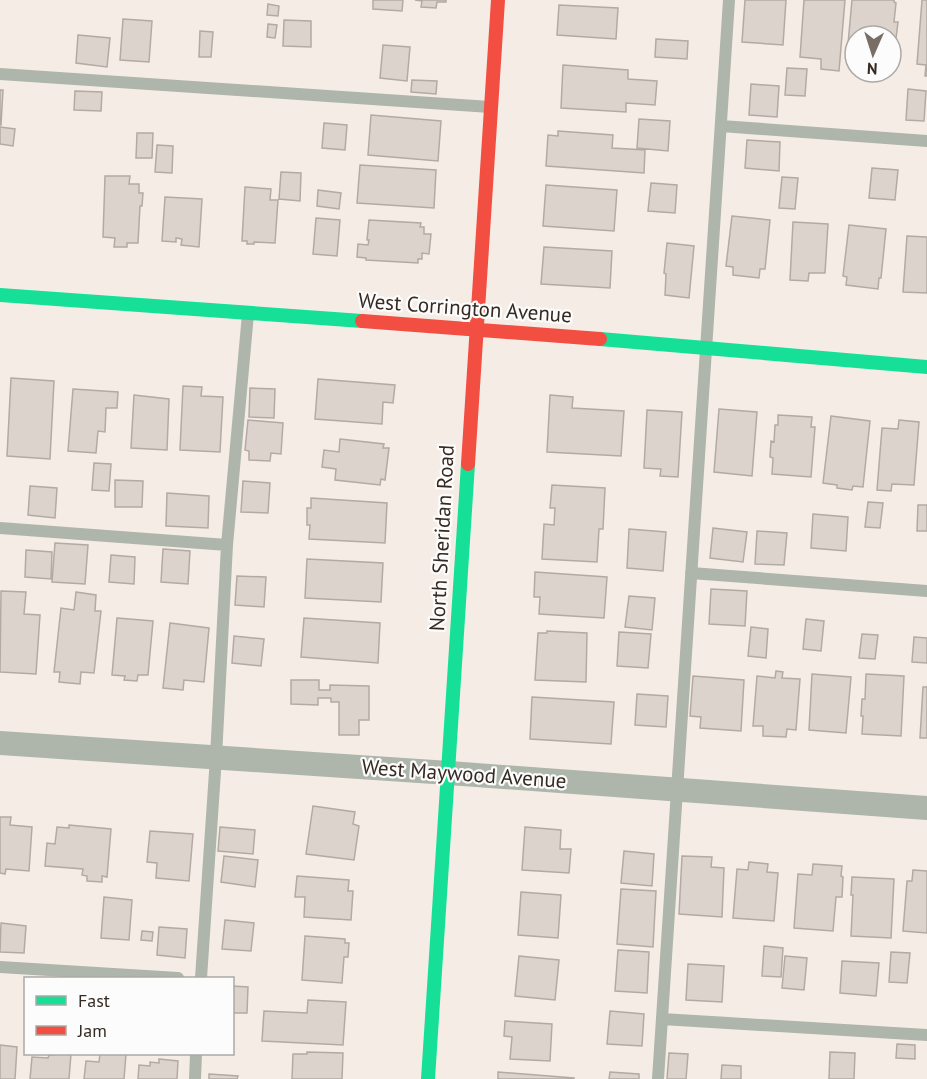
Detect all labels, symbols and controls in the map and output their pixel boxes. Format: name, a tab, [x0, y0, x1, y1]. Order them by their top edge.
north arrow	[843, 24, 903, 84]
text: N	[866, 59, 878, 79]
street label: West Corrington Avenue	[357, 287, 573, 328]
street label: North Sheridan Road	[423, 444, 460, 632]
street label: West Maywood Avenue	[361, 753, 567, 794]
legend	[24, 977, 234, 1055]
text: Fast	[78, 989, 110, 1012]
text: Jam	[77, 1019, 107, 1042]

